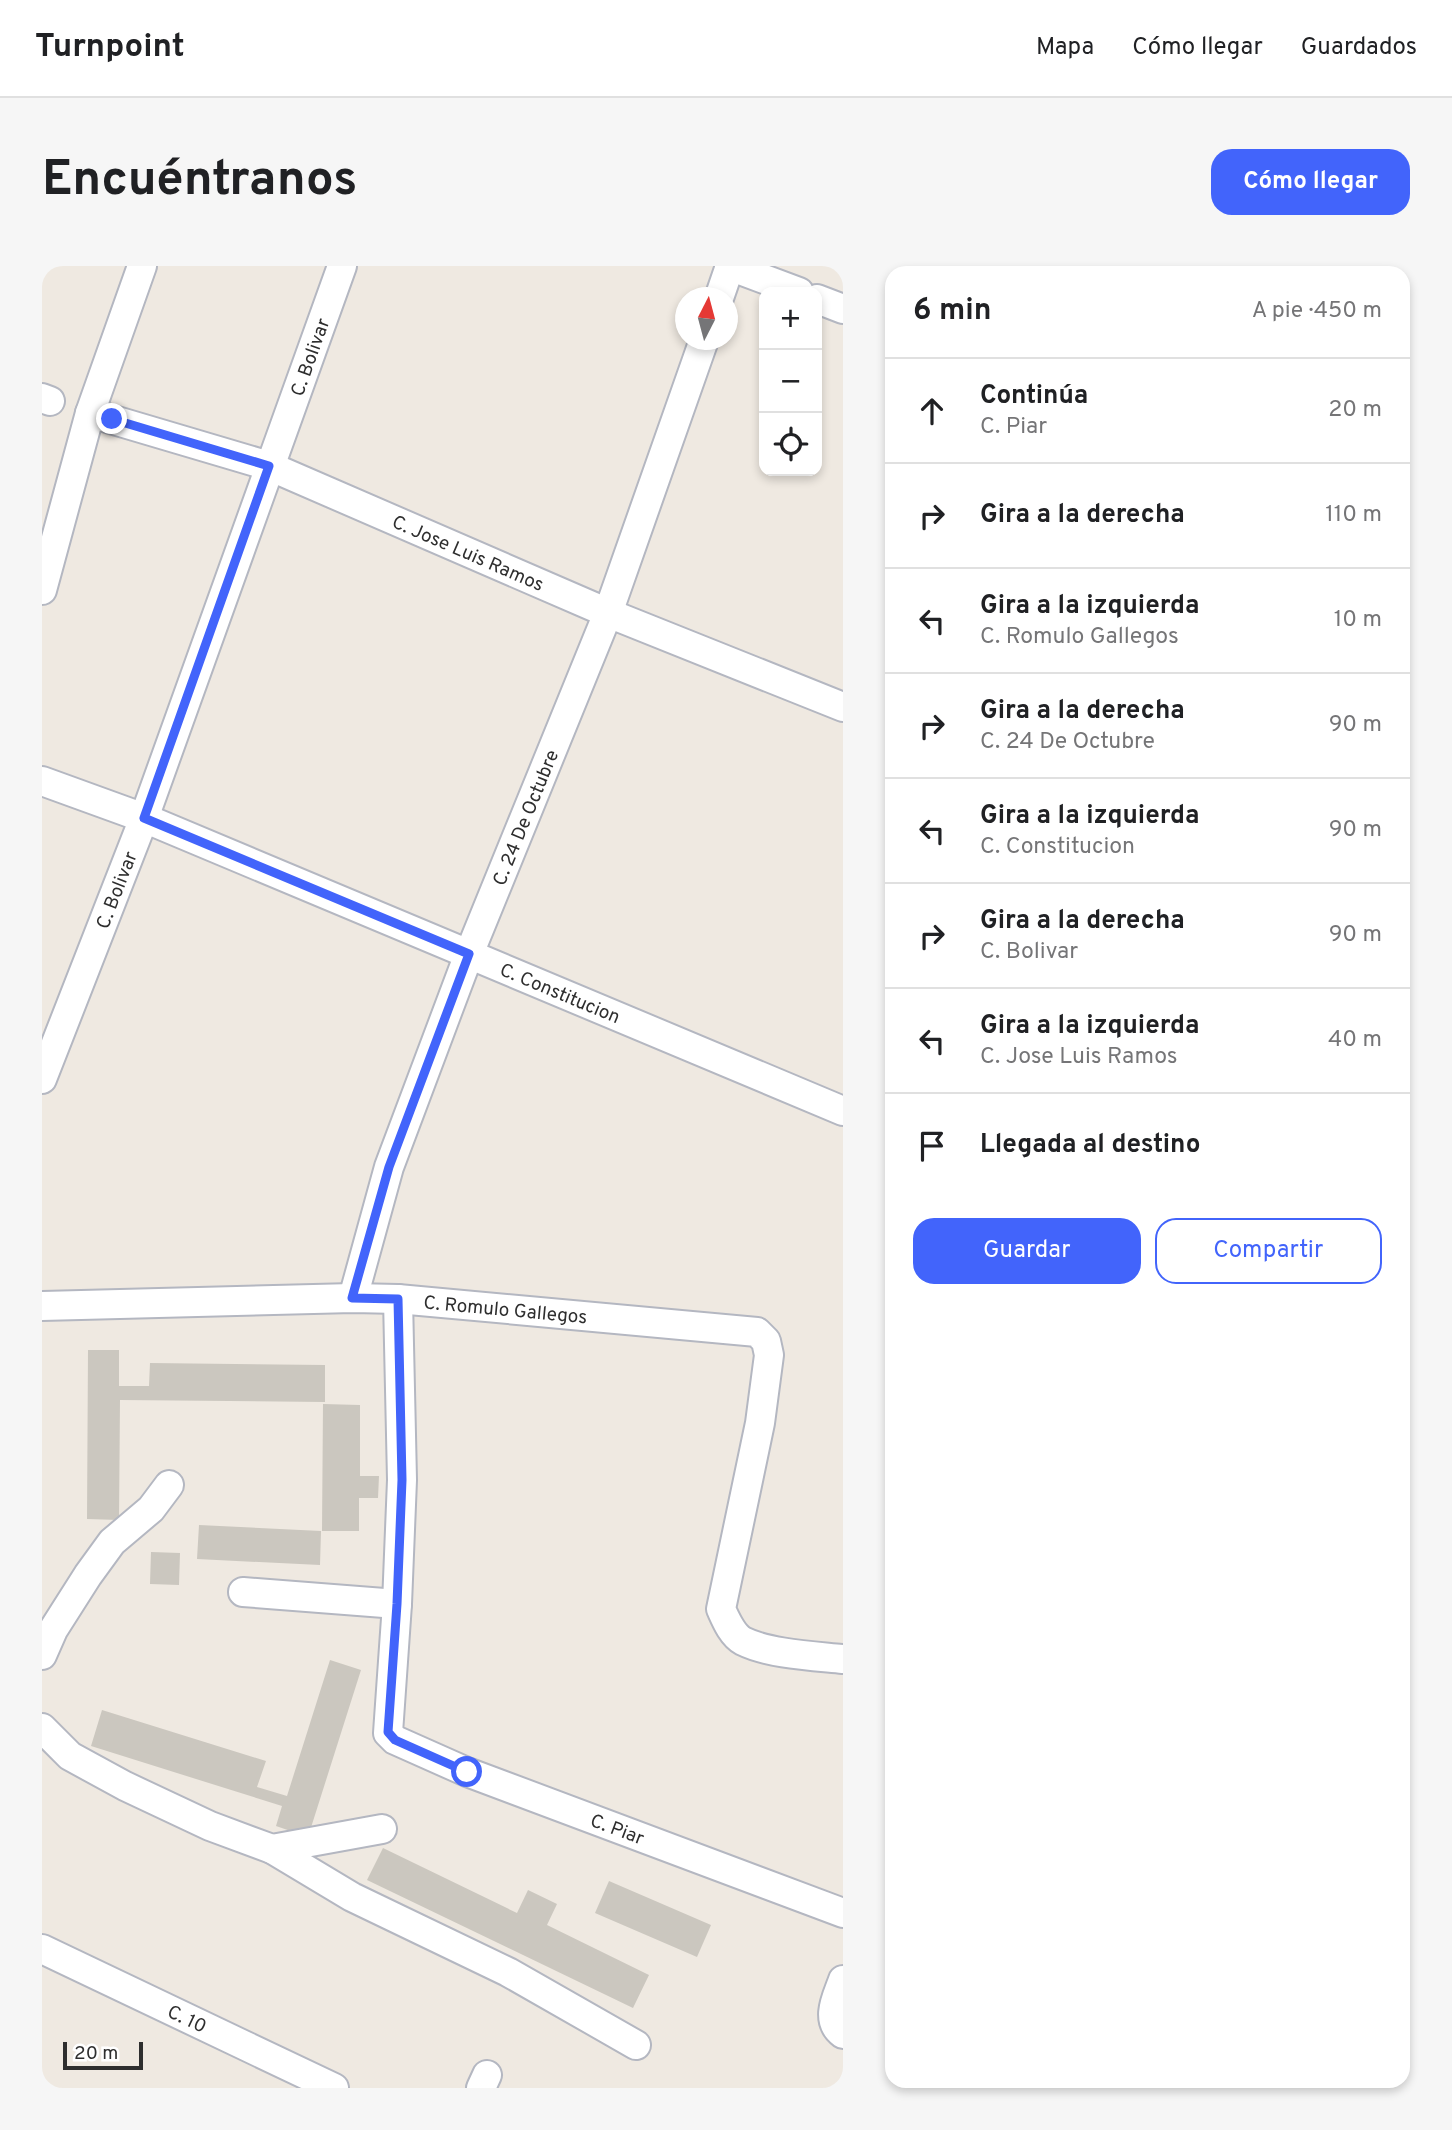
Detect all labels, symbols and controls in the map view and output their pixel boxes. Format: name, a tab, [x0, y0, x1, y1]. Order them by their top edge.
text: Turnpoint	[35, 27, 185, 69]
text: Mapa	[1036, 33, 1094, 63]
text: Cómo llegar	[1132, 33, 1263, 63]
text: Guardados	[1301, 33, 1417, 63]
button: Cómo llegar	[1211, 149, 1410, 215]
text: Encuéntranos	[42, 151, 357, 213]
north arrow	[675, 287, 738, 350]
map controls	[759, 287, 822, 476]
button: +	[759, 287, 822, 350]
text: 6 min	[913, 293, 991, 330]
text: A pie · 450 m	[1252, 297, 1382, 326]
street label: C. Bolivar	[286, 315, 336, 400]
button: −	[759, 350, 822, 413]
text: Continúa	[980, 380, 1088, 413]
icon: ahead	[913, 392, 951, 430]
text: 20 m	[1328, 396, 1382, 425]
route end	[96, 403, 127, 434]
button: locate	[759, 413, 822, 476]
text: C. Piar	[980, 413, 1047, 442]
icon: right	[913, 497, 951, 535]
text: Gira a la derecha	[980, 499, 1185, 532]
text: 110 m	[1325, 501, 1382, 530]
street label: C. Jose Luis Ramos	[388, 511, 547, 598]
text: Gira a la izquierda	[980, 590, 1199, 623]
icon: left	[913, 602, 951, 640]
text: 10 m	[1334, 606, 1382, 635]
text: C. Romulo Gallegos	[980, 623, 1179, 652]
text: Gira a la derecha	[980, 695, 1185, 728]
icon: right	[913, 707, 951, 745]
text: 90 m	[1329, 711, 1382, 740]
text: C. 24 De Octubre	[980, 728, 1155, 757]
street label: C. 24 De Octubre	[488, 747, 565, 890]
text: Gira a la izquierda	[980, 800, 1199, 833]
icon: left	[913, 812, 951, 850]
text: 90 m	[1329, 816, 1382, 845]
text: C. Constitucion	[980, 833, 1135, 862]
street label: C. Bolivar	[92, 848, 144, 933]
text: Gira a la derecha	[980, 905, 1185, 938]
icon: right	[913, 917, 951, 955]
text: 90 m	[1329, 921, 1382, 950]
text: C. Bolivar	[980, 938, 1078, 967]
street label: C. Constitucion	[496, 959, 623, 1030]
text: Gira a la izquierda	[980, 1010, 1199, 1043]
icon: left	[913, 1022, 951, 1060]
text: 40 m	[1328, 1026, 1382, 1055]
text: C. Jose Luis Ramos	[980, 1043, 1178, 1072]
icon: arrive	[913, 1127, 951, 1165]
text: Llegada al destino	[980, 1129, 1200, 1162]
button: Guardar	[913, 1218, 1141, 1284]
button: Compartir	[1155, 1218, 1382, 1284]
street label: C. Romulo Gallegos	[422, 1291, 588, 1330]
route start	[451, 1756, 482, 1787]
street label: C. Piar	[587, 1809, 648, 1852]
street label: C. 10	[163, 2000, 210, 2040]
scale bar	[63, 2039, 144, 2071]
text: 20 m	[74, 2042, 118, 2066]

